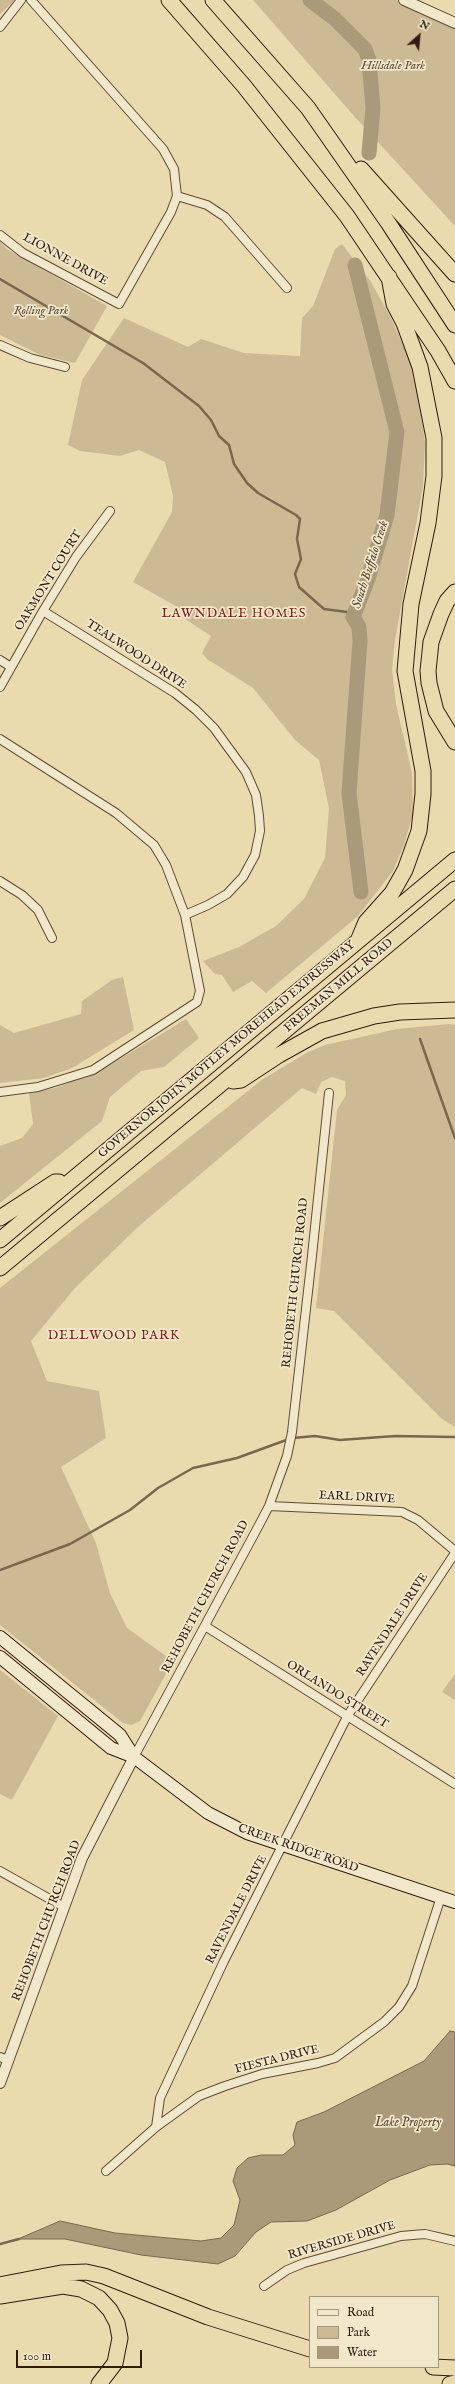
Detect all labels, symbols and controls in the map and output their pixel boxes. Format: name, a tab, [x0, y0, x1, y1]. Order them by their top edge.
north arrow	[399, 16, 439, 56]
text: N	[417, 17, 432, 34]
park label: Hillsdale Park	[361, 60, 425, 74]
street label: LIONNE DRIVE	[20, 231, 110, 289]
park label: Rolling Park	[14, 305, 68, 319]
water label: South Buffalo Creek	[349, 519, 393, 611]
street label: OAKMONT COURT	[12, 528, 86, 634]
district label: LAWNDALE HOMES	[162, 606, 306, 622]
street label: TEALWOOD DRIVE	[83, 617, 189, 693]
street label: FREEMAN MILL ROAD	[281, 936, 397, 1036]
street label: GOVERNOR JOHN MOTLEY MOREHEAD EXPRESSWAY	[96, 938, 358, 1162]
street label: REHOBETH CHURCH ROAD	[280, 1197, 312, 1369]
district label: DELLWOOD PARK	[48, 1328, 180, 1344]
street label: EARL DRIVE	[318, 1489, 396, 1507]
street label: REHOBETH CHURCH ROAD	[160, 1518, 252, 1676]
street label: RAVENDALE DRIVE	[354, 1571, 432, 1679]
street label: ORLANDO STREET	[283, 1658, 391, 1732]
street label: CREEK RIDGE ROAD	[236, 1822, 360, 1876]
street label: REHOBETH CHURCH ROAD	[10, 1839, 84, 2003]
street label: RAVENDALE DRIVE	[203, 1853, 271, 1967]
street label: FIESTA DRIVE	[233, 2043, 321, 2077]
water label: Lake Property	[375, 2115, 441, 2131]
street label: RIVERSIDE DRIVE	[287, 2219, 397, 2263]
legend	[309, 2296, 439, 2368]
text: Road	[347, 2305, 374, 2320]
text: Park	[347, 2325, 370, 2340]
scale bar	[18, 2342, 144, 2368]
text: Water	[347, 2345, 377, 2360]
text: 100 m	[23, 2349, 51, 2364]

